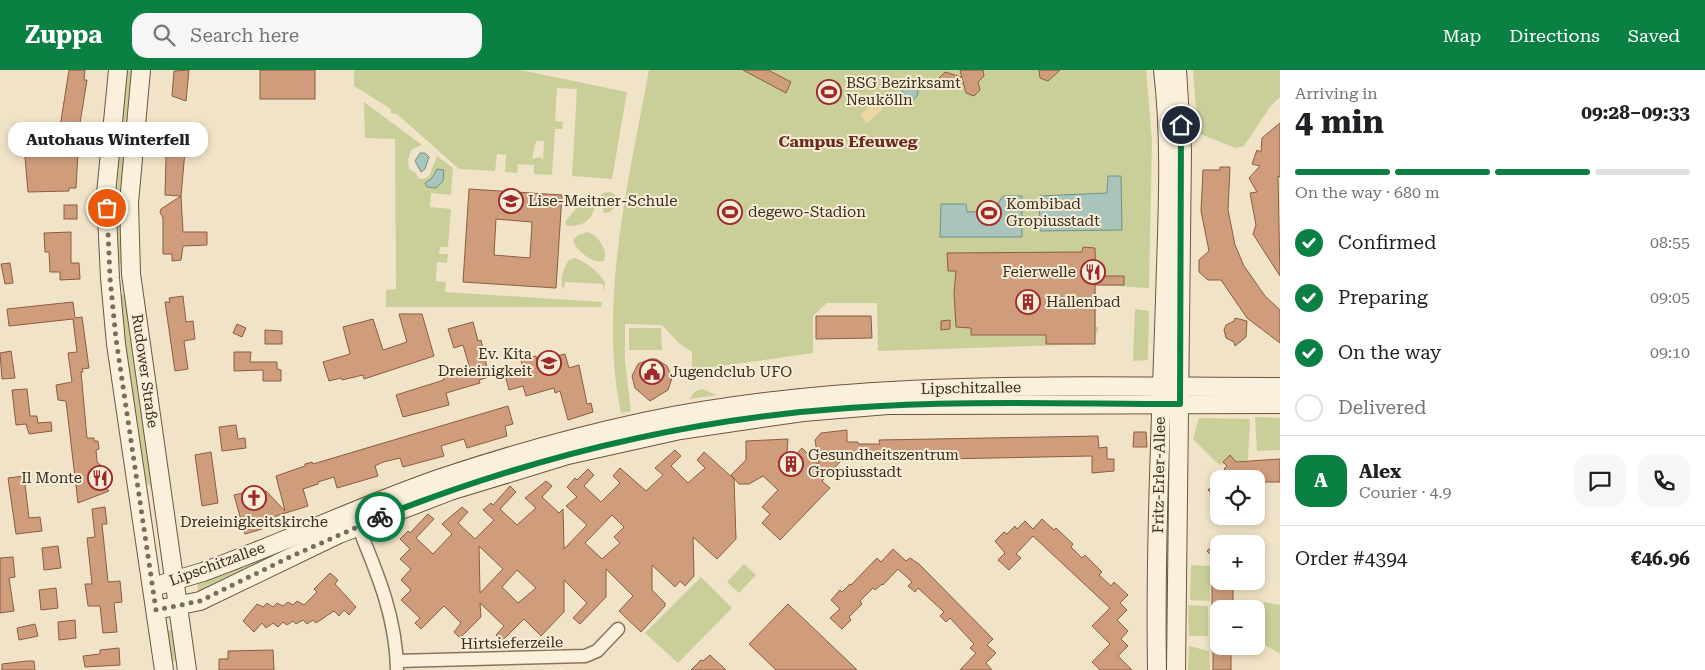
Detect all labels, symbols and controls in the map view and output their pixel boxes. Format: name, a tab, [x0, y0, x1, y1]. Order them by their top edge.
search box	[132, 13, 482, 58]
text: Zuppa	[25, 21, 102, 49]
icon: search	[150, 21, 178, 49]
text: Search here	[190, 24, 299, 47]
text: Map	[1443, 25, 1481, 46]
text: Directions	[1509, 25, 1600, 46]
text: Saved	[1628, 25, 1680, 46]
place label: BSG Bezirksamt Neukölln	[846, 74, 961, 109]
sports icon: BSG Bezirksamt Neukölln	[816, 79, 842, 105]
text: Arriving in	[1295, 84, 1378, 103]
text: 09:28–09:33	[1581, 101, 1690, 124]
text: 4 min	[1295, 103, 1384, 141]
pin	[1160, 104, 1202, 146]
icon: home	[1167, 111, 1195, 139]
callout: Autohaus Winterfell	[7, 123, 207, 158]
text: Autohaus Winterfell	[26, 130, 190, 149]
district label: Campus Efeuweg	[778, 132, 918, 151]
text: On the way · 680 m	[1295, 183, 1440, 202]
pin	[86, 187, 128, 229]
school or university icon: Lise-Meitner-Schule	[498, 188, 524, 214]
place label: Lise-Meitner-Schule	[528, 192, 677, 210]
icon: bag	[93, 194, 121, 222]
place label: Kombibad Gropiusstadt	[1006, 195, 1100, 230]
sports icon: degewo-Stadion	[717, 199, 743, 225]
sports icon: Kombibad Gropiusstadt	[976, 200, 1002, 226]
place label: degewo-Stadion	[748, 203, 866, 221]
icon: check	[1295, 229, 1323, 257]
text: Confirmed	[1338, 231, 1436, 254]
text: 08:55	[1650, 233, 1690, 252]
restaurant icon: Feierwelle	[1080, 259, 1106, 285]
place label: Feierwelle	[1002, 263, 1076, 281]
icon: check	[1295, 284, 1323, 312]
text: Preparing	[1338, 286, 1428, 309]
text: 09:05	[1650, 288, 1690, 307]
building icon: Hallenbad	[1015, 289, 1041, 315]
place label: Hallenbad	[1046, 293, 1121, 311]
street label: Rudower Straße	[128, 313, 162, 429]
icon: check	[1295, 339, 1323, 367]
text: On the way	[1338, 341, 1441, 364]
text: 09:10	[1650, 343, 1690, 362]
place label: Ev. Kita Dreieinigkeit	[438, 345, 532, 380]
school or university icon: Ev. Kita Dreieinigkeit	[536, 350, 562, 376]
public building icon: Jugendclub UFO	[639, 359, 665, 385]
place label: Jugendclub UFO	[670, 363, 792, 381]
street label: Lipschitzallee	[921, 378, 1021, 398]
text: Delivered	[1338, 396, 1426, 419]
street label: Fritz-Erler-Allee	[1149, 416, 1169, 534]
place label: Gesundheitszentrum Gropiusstadt	[808, 446, 959, 481]
building icon: Gesundheitszentrum Gropiusstadt	[778, 451, 804, 477]
button: chat	[1574, 455, 1626, 507]
button: phone	[1638, 455, 1690, 507]
text: Alex	[1359, 460, 1401, 483]
restaurant icon: Il Monte	[87, 465, 113, 491]
place label: Il Monte	[21, 469, 82, 487]
text: A	[1314, 469, 1328, 492]
map controls	[1210, 470, 1265, 655]
button: locate	[1210, 470, 1265, 525]
text: Courier · 4.9	[1359, 483, 1452, 502]
church icon: Dreieinigkeitskirche	[241, 485, 267, 511]
courier	[355, 492, 405, 542]
icon: bike	[366, 503, 394, 531]
place label: Dreieinigkeitskirche	[180, 513, 328, 531]
button: +	[1210, 535, 1265, 590]
street label: Lipschitzallee	[167, 538, 267, 590]
text: Order #4394	[1295, 547, 1407, 570]
text: €46.96	[1631, 547, 1690, 570]
button: −	[1210, 600, 1265, 655]
street label: Hirtsieferzeile	[461, 633, 563, 653]

